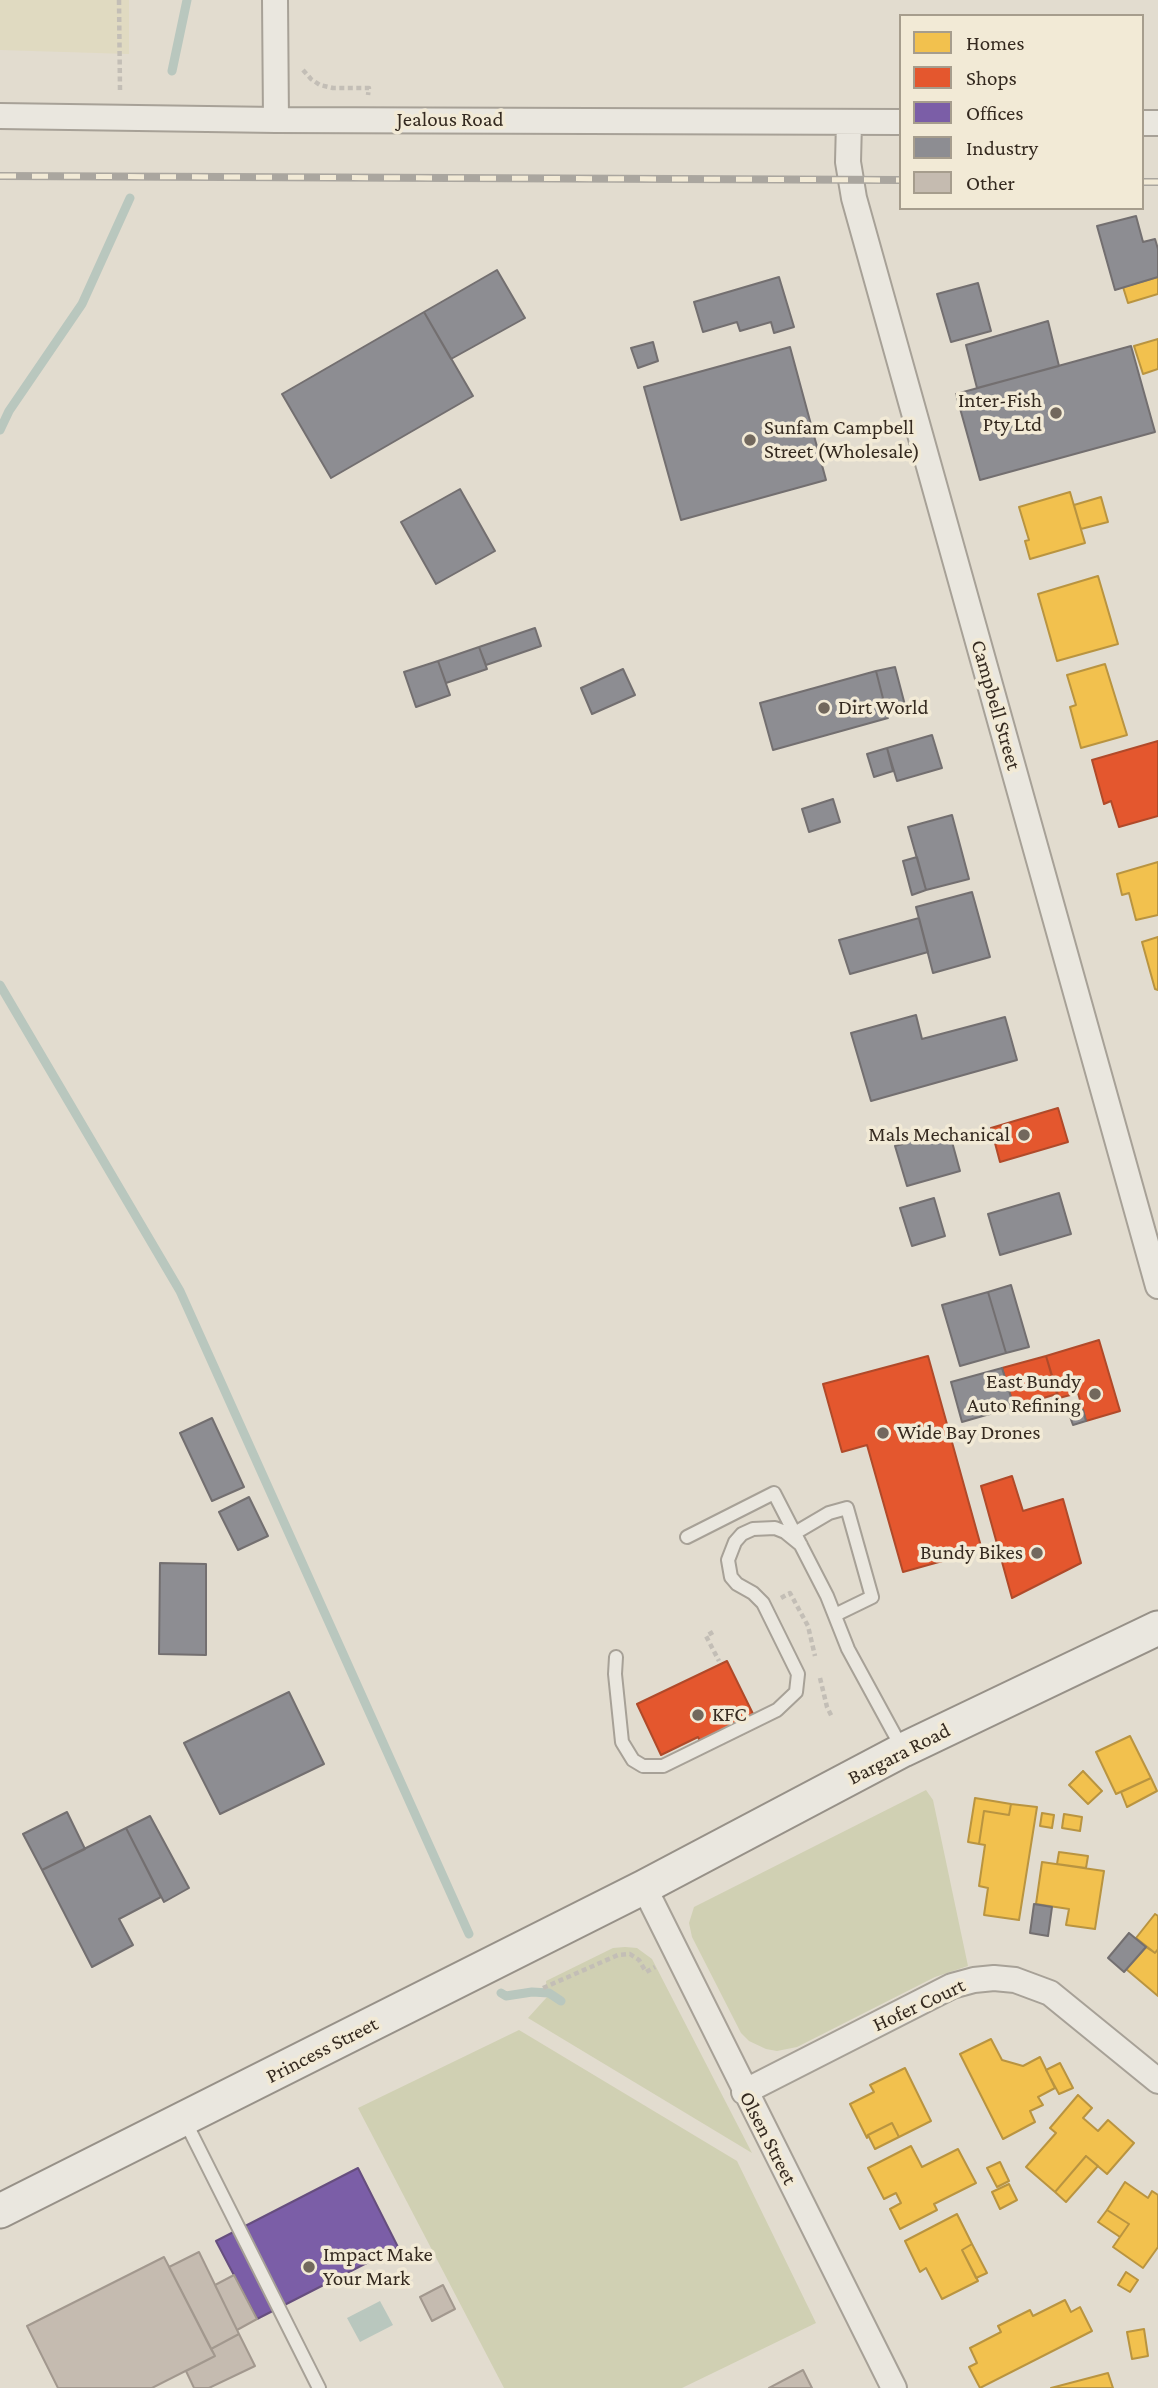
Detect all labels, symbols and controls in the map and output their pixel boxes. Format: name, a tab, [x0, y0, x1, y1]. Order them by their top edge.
legend	[899, 14, 1144, 210]
text: Homes	[966, 31, 1025, 55]
text: Shops	[966, 66, 1017, 90]
text: Offices	[966, 101, 1024, 125]
street label: Jealous Road	[397, 107, 503, 133]
text: Industry	[966, 136, 1038, 160]
text: Other	[966, 171, 1015, 195]
place label: Inter-Fish Pty Ltd	[958, 388, 1042, 438]
marker: Inter-Fish Pty Ltd	[1048, 405, 1064, 421]
place label: Sunfam Campbell Street (Wholesale)	[764, 415, 920, 465]
marker: Sunfam Campbell Street (Wholesale)	[742, 432, 758, 448]
street label: Campbell Street	[965, 637, 1027, 773]
place label: Dirt World	[838, 695, 929, 721]
marker: Dirt World	[816, 700, 832, 716]
place label: Mals Mechanical	[868, 1122, 1010, 1148]
marker: Mals Mechanical	[1016, 1127, 1032, 1143]
place label: East Bundy Auto Refining	[967, 1369, 1081, 1419]
marker: East Bundy Auto Refining	[1087, 1386, 1103, 1402]
place label: Wide Bay Drones	[897, 1420, 1041, 1446]
marker: Wide Bay Drones	[875, 1425, 891, 1441]
place label: Bundy Bikes	[920, 1540, 1023, 1566]
marker: Bundy Bikes	[1029, 1545, 1045, 1561]
place label: KFC	[712, 1702, 747, 1728]
marker: KFC	[690, 1707, 706, 1723]
street label: Bargara Road	[844, 1717, 954, 1791]
street label: Hofer Court	[869, 1973, 969, 2037]
street label: Princess Street	[262, 2011, 382, 2089]
street label: Olsen Street	[734, 2087, 802, 2189]
place label: Impact Make Your Mark	[323, 2242, 433, 2292]
marker: Impact Make Your Mark	[301, 2259, 317, 2275]

